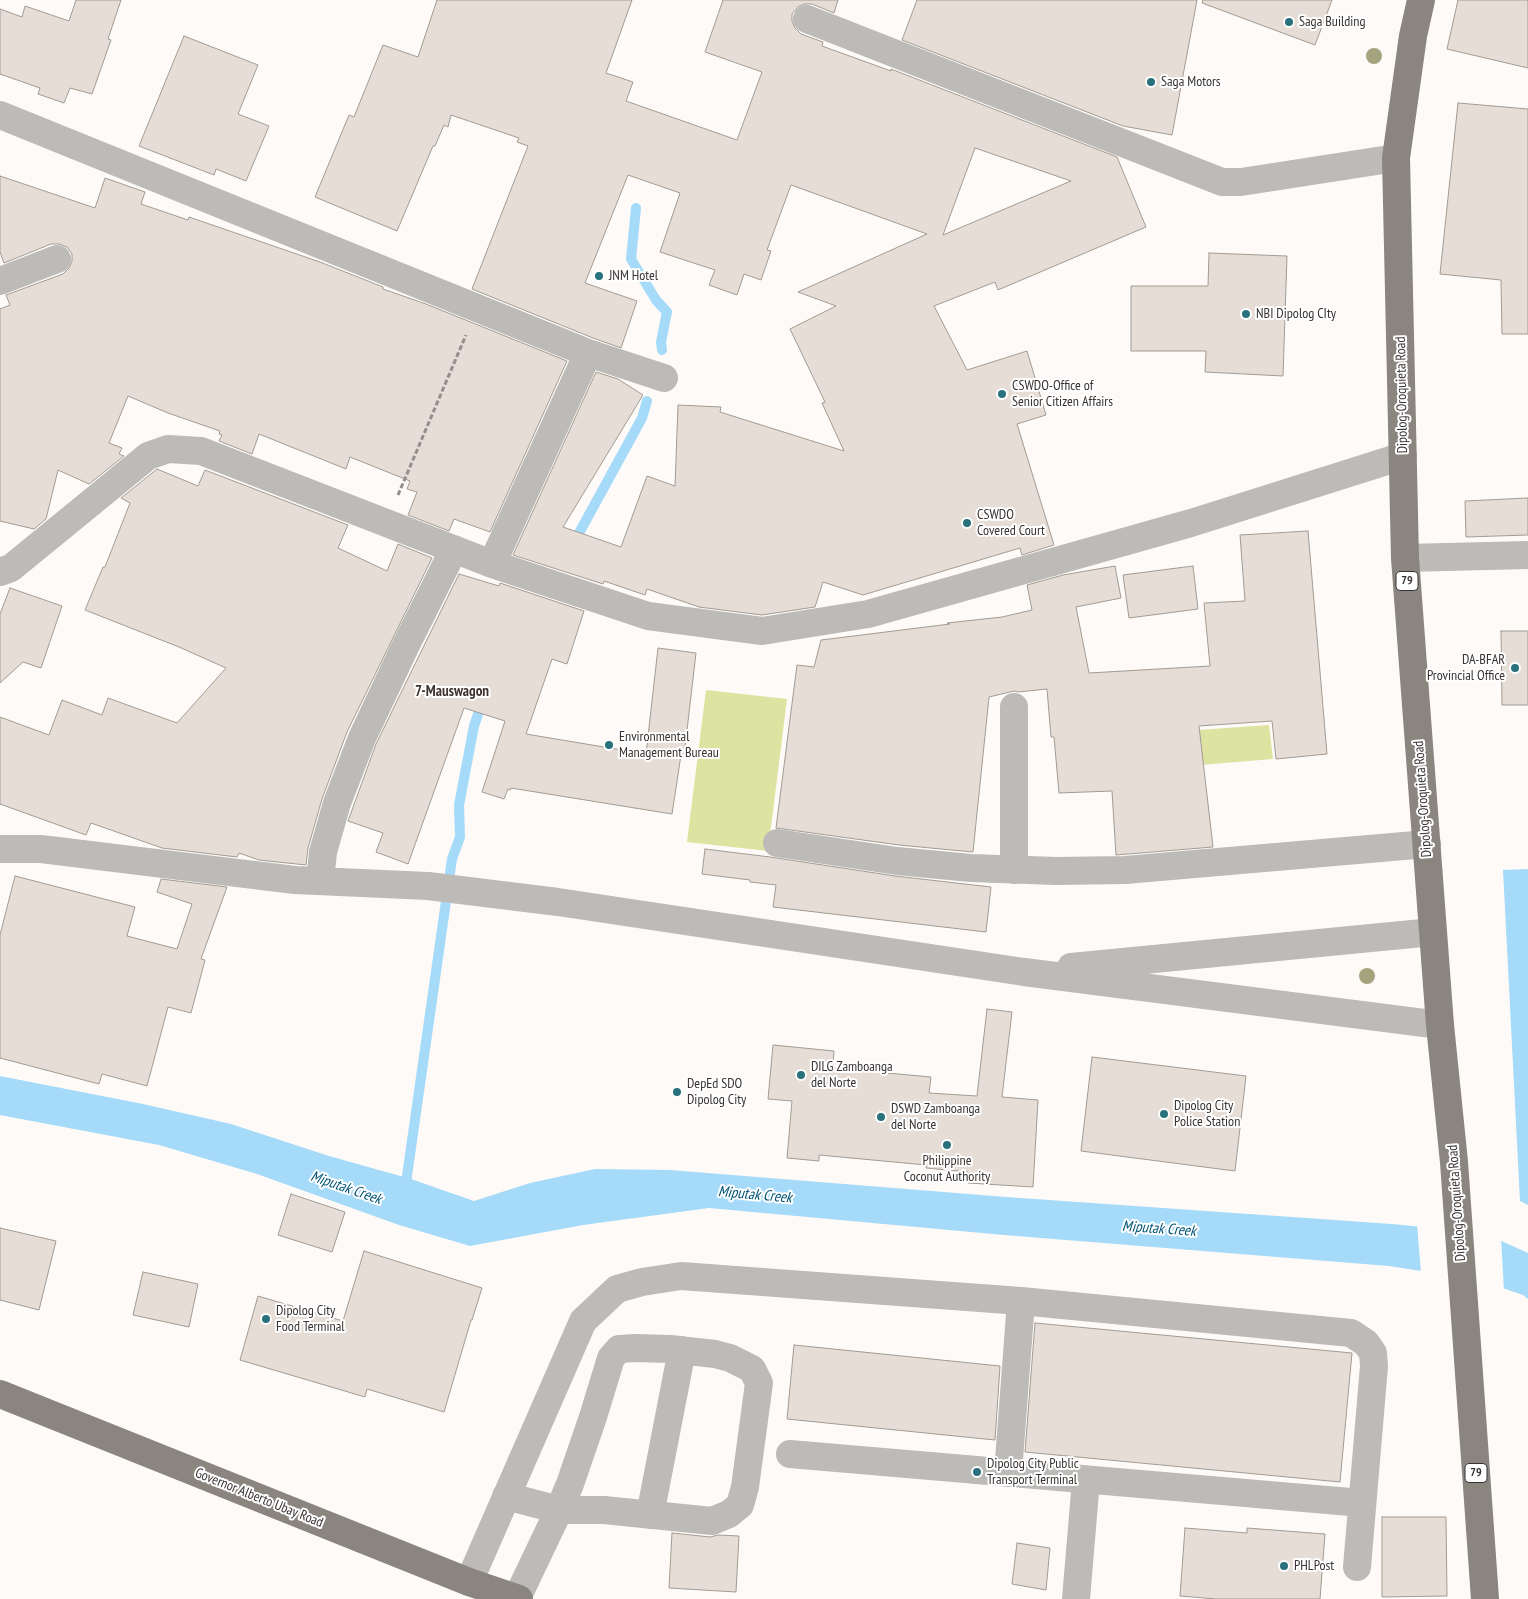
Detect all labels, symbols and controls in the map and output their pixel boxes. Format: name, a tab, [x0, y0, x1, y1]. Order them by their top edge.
place label: Saga Building	[1299, 14, 1365, 30]
marker: Saga Building	[1283, 16, 1295, 28]
place label: Saga Motors	[1161, 74, 1221, 90]
marker: Saga Motors	[1145, 76, 1157, 88]
place label: JNM Hotel	[609, 268, 658, 284]
marker: JNM Hotel	[593, 270, 605, 282]
place label: NBI Dipolog CIty	[1256, 306, 1336, 322]
marker: NBI Dipolog CIty	[1240, 308, 1252, 320]
street label: Dipolog-Oroquieta Road	[1393, 336, 1411, 454]
place label: CSWDO-Office of Senior Citizen Affairs	[1012, 378, 1113, 411]
marker: CSWDO-Office of Senior Citizen Affairs	[996, 388, 1008, 400]
place label: CSWDO Covered Court	[977, 507, 1045, 540]
marker: CSWDO Covered Court	[961, 517, 973, 529]
road number: 79	[1396, 572, 1418, 590]
place label: DA-BFAR Provincial Office	[1427, 652, 1505, 684]
marker: DA-BFAR Provincial Office	[1509, 662, 1521, 674]
district label: 7-Mauswagon	[415, 683, 489, 701]
place label: Environmental Management Bureau	[619, 729, 719, 762]
marker: Environmental Management Bureau	[603, 739, 615, 751]
street label: Dipolog-Oroquieta Road	[1411, 740, 1435, 858]
place label: DILG Zamboanga del Norte	[811, 1059, 893, 1092]
marker: DILG Zamboanga del Norte	[795, 1069, 807, 1081]
place label: DepEd SDO Dipolog City	[687, 1076, 746, 1108]
marker: DepEd SDO Dipolog City	[671, 1086, 683, 1098]
place label: Dipolog City Police Station	[1174, 1098, 1240, 1130]
place label: DSWD Zamboanga del Norte	[891, 1101, 980, 1134]
marker: Dipolog City Police Station	[1158, 1108, 1170, 1120]
marker: DSWD Zamboanga del Norte	[875, 1111, 887, 1123]
marker: Philippine Coconut Authority	[941, 1139, 953, 1151]
street label: Dipolog-Oroquieta Road	[1445, 1144, 1469, 1262]
place label: Philippine Coconut Authority	[904, 1153, 990, 1186]
water label: Miputak Creek	[308, 1167, 384, 1209]
water label: Miputak Creek	[717, 1183, 793, 1207]
water label: Miputak Creek	[1122, 1217, 1196, 1241]
place label: Dipolog City Food Terminal	[276, 1303, 345, 1335]
marker: Dipolog City Food Terminal	[260, 1313, 272, 1325]
place label: Dipolog City Public Transport Terminal	[987, 1456, 1079, 1488]
road number: 79	[1465, 1464, 1487, 1482]
street label: Governor Alberto Ubay Road	[193, 1465, 325, 1531]
marker: Dipolog City Public Transport Terminal	[971, 1466, 983, 1478]
place label: PHLPost	[1294, 1558, 1334, 1574]
marker: PHLPost	[1278, 1560, 1290, 1572]

